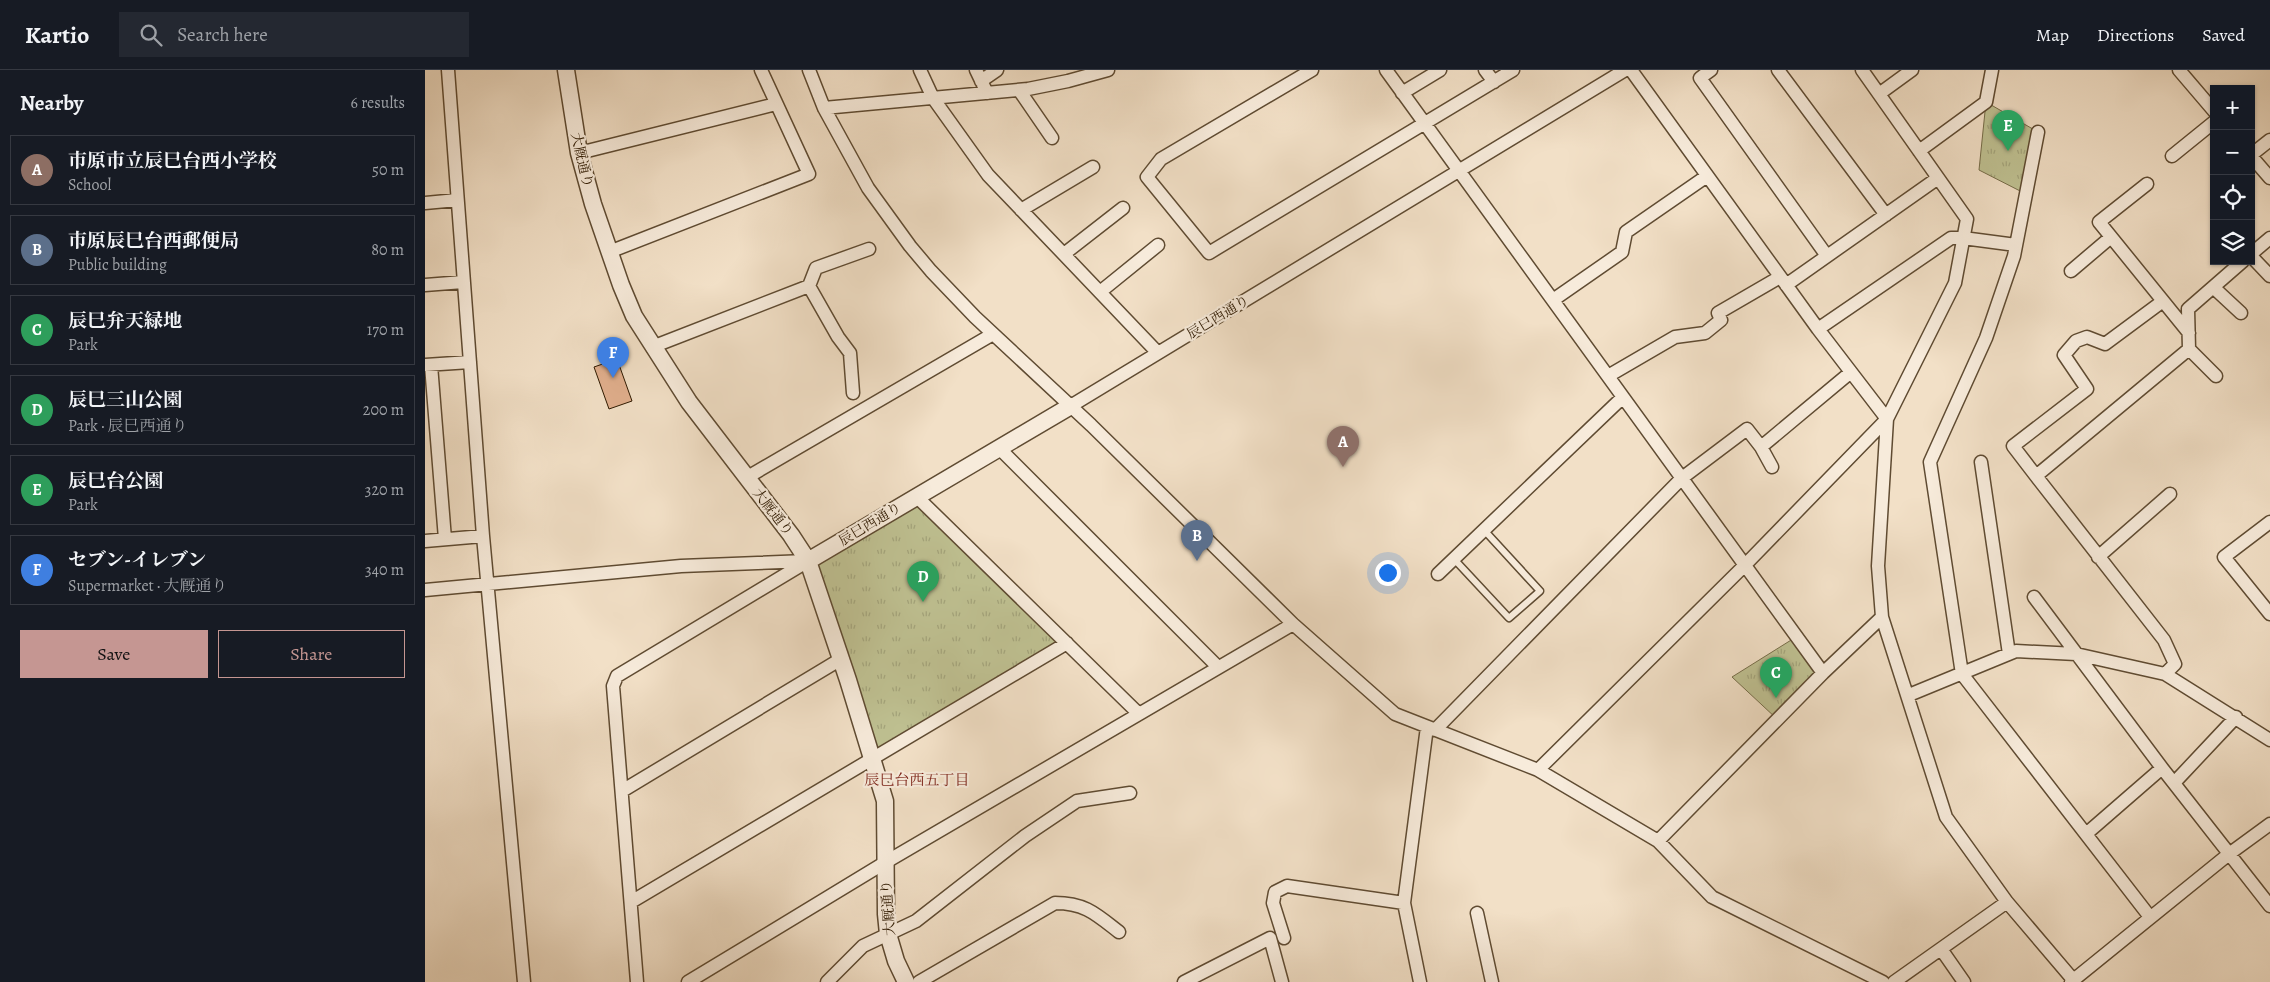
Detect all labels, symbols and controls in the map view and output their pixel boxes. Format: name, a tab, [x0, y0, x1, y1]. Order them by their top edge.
search box	[119, 12, 469, 57]
text: Kartio	[25, 19, 89, 51]
icon: search	[137, 21, 165, 49]
text: Search here	[177, 22, 268, 48]
text: Map	[2036, 23, 2069, 47]
text: Directions	[2097, 23, 2174, 47]
text: Saved	[2202, 23, 2245, 47]
map controls	[2210, 85, 2255, 265]
button: +	[2210, 85, 2255, 130]
text: Nearby	[20, 89, 83, 117]
text: 6 results	[351, 92, 405, 114]
pin: E	[1992, 110, 2024, 151]
button: −	[2210, 130, 2255, 175]
street label: 大厩通り	[566, 131, 598, 189]
text: 市原市立辰巳台西小学校	[68, 148, 277, 174]
text: A	[32, 159, 42, 181]
text: 50 m	[372, 159, 404, 181]
text: School	[68, 174, 111, 196]
button: locate	[2210, 175, 2255, 220]
button: layers	[2210, 220, 2255, 265]
text: 市原辰巳台西郵便局	[68, 228, 239, 254]
text: B	[32, 239, 42, 261]
text: 80 m	[371, 239, 404, 261]
text: Public building	[68, 254, 167, 276]
street label: 辰巳西通り	[1183, 291, 1253, 343]
text: 辰巳弁天緑地	[68, 308, 182, 334]
text: C	[32, 319, 42, 341]
text: 170 m	[367, 319, 404, 341]
text: Park	[68, 334, 98, 356]
pin: F	[597, 337, 629, 378]
text: 辰巳三山公園	[68, 387, 182, 413]
text: D	[31, 399, 43, 421]
text: 200 m	[363, 399, 404, 421]
text: Park · 辰巳西通り	[68, 415, 188, 437]
pin: A	[1327, 426, 1359, 467]
text: 辰巳台公園	[68, 468, 163, 494]
text: E	[32, 479, 42, 501]
text: 320 m	[365, 479, 404, 501]
street label: 大厩通り	[748, 484, 798, 540]
text: Park	[68, 494, 98, 516]
street label: 辰巳西通り	[835, 498, 905, 550]
pin: B	[1181, 520, 1213, 561]
text: セブン-イレブン	[68, 547, 206, 573]
text: F	[33, 559, 41, 581]
text: 340 m	[365, 559, 404, 581]
your location	[1375, 560, 1401, 586]
pin: D	[907, 561, 939, 602]
text: Supermarket · 大厩通り	[68, 575, 227, 597]
button: Save	[20, 630, 208, 678]
button: Share	[218, 630, 405, 678]
pin: C	[1760, 657, 1792, 698]
district label: 辰巳台西五丁目	[864, 770, 970, 790]
street label: 大厩通り	[877, 879, 899, 937]

